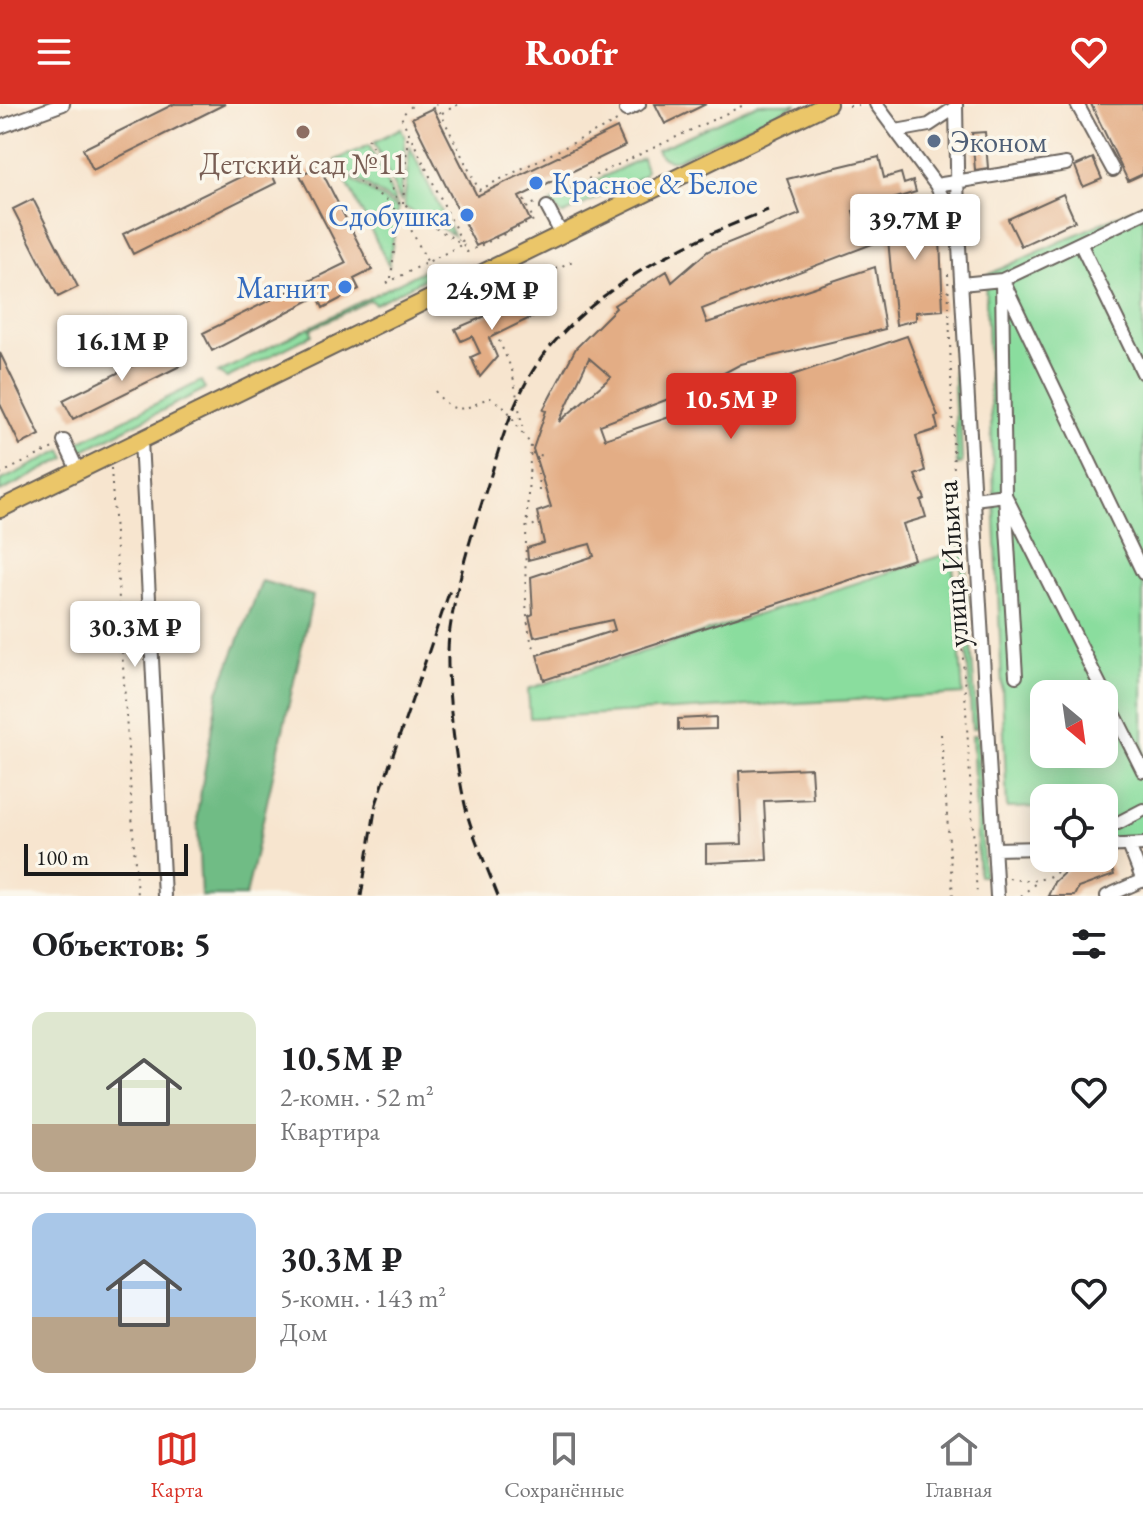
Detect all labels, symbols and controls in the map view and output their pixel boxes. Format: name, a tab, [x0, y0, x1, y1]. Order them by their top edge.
text: Roofr	[525, 29, 618, 76]
icon: menu	[32, 30, 76, 74]
icon: heart	[1067, 30, 1111, 74]
place label: Эконом	[950, 122, 1047, 161]
marker: Детский сад №11	[294, 123, 312, 141]
marker: Эконом	[925, 132, 943, 150]
place label: Детский сад №11	[199, 144, 407, 183]
place label: Красное & Белое	[552, 164, 758, 203]
marker: Красное & Белое	[527, 174, 545, 192]
pin: 39.7M ₽	[841, 194, 989, 262]
place label: Сдобушка	[328, 196, 451, 235]
text: 39.7M ₽	[868, 203, 962, 237]
marker: Сдобушка	[458, 206, 476, 224]
pin: 24.9M ₽	[418, 264, 566, 332]
place label: Магнит	[236, 268, 329, 307]
text: 24.9M ₽	[445, 273, 539, 307]
marker: Магнит	[336, 278, 354, 296]
pin: 16.1M ₽	[48, 315, 196, 383]
text: 16.1M ₽	[75, 324, 169, 358]
pin: 10.5M ₽	[657, 373, 805, 441]
text: 10.5M ₽	[684, 382, 778, 416]
street label: улица Ильича	[927, 479, 977, 649]
pin: 30.3M ₽	[61, 601, 209, 669]
text: 30.3M ₽	[88, 610, 182, 644]
north arrow	[1030, 680, 1118, 768]
map controls	[1030, 680, 1118, 872]
button: locate	[1030, 784, 1118, 872]
scale bar	[24, 840, 188, 876]
text: 100 m	[36, 843, 89, 872]
text: Объектов: 5	[32, 922, 211, 966]
icon: filters	[1067, 922, 1111, 966]
text: 10.5M ₽	[280, 1036, 403, 1080]
icon: home	[96, 1044, 192, 1140]
icon: heart	[1067, 1070, 1111, 1114]
text: 2-комн. · 52 m²	[280, 1080, 434, 1114]
text: Квартира	[280, 1114, 380, 1148]
text: 30.3M ₽	[280, 1237, 403, 1281]
icon: home	[96, 1245, 192, 1341]
icon: heart	[1067, 1271, 1111, 1315]
text: 5-комн. · 143 m²	[280, 1281, 446, 1315]
text: Дом	[280, 1315, 327, 1349]
tab: Карта	[151, 1427, 203, 1504]
tab: Сохранённые	[504, 1427, 624, 1504]
tab: Главная	[925, 1427, 992, 1504]

